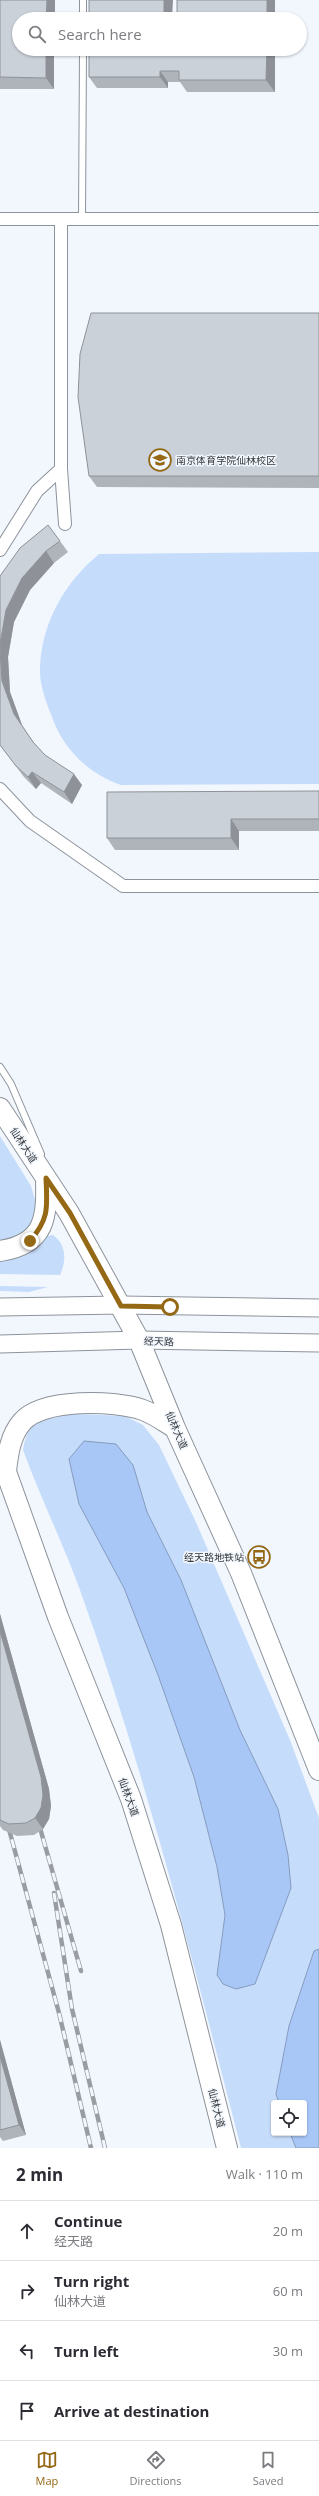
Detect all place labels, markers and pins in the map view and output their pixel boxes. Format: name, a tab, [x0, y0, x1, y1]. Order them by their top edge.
school or university icon: 南京体育学院仙林校区	[147, 447, 173, 473]
place label: 南京体育学院仙林校区	[176, 453, 276, 467]
bus stop icon: 经天路地铁站	[246, 1544, 272, 1570]
place label: 经天路地铁站	[184, 1550, 244, 1564]

